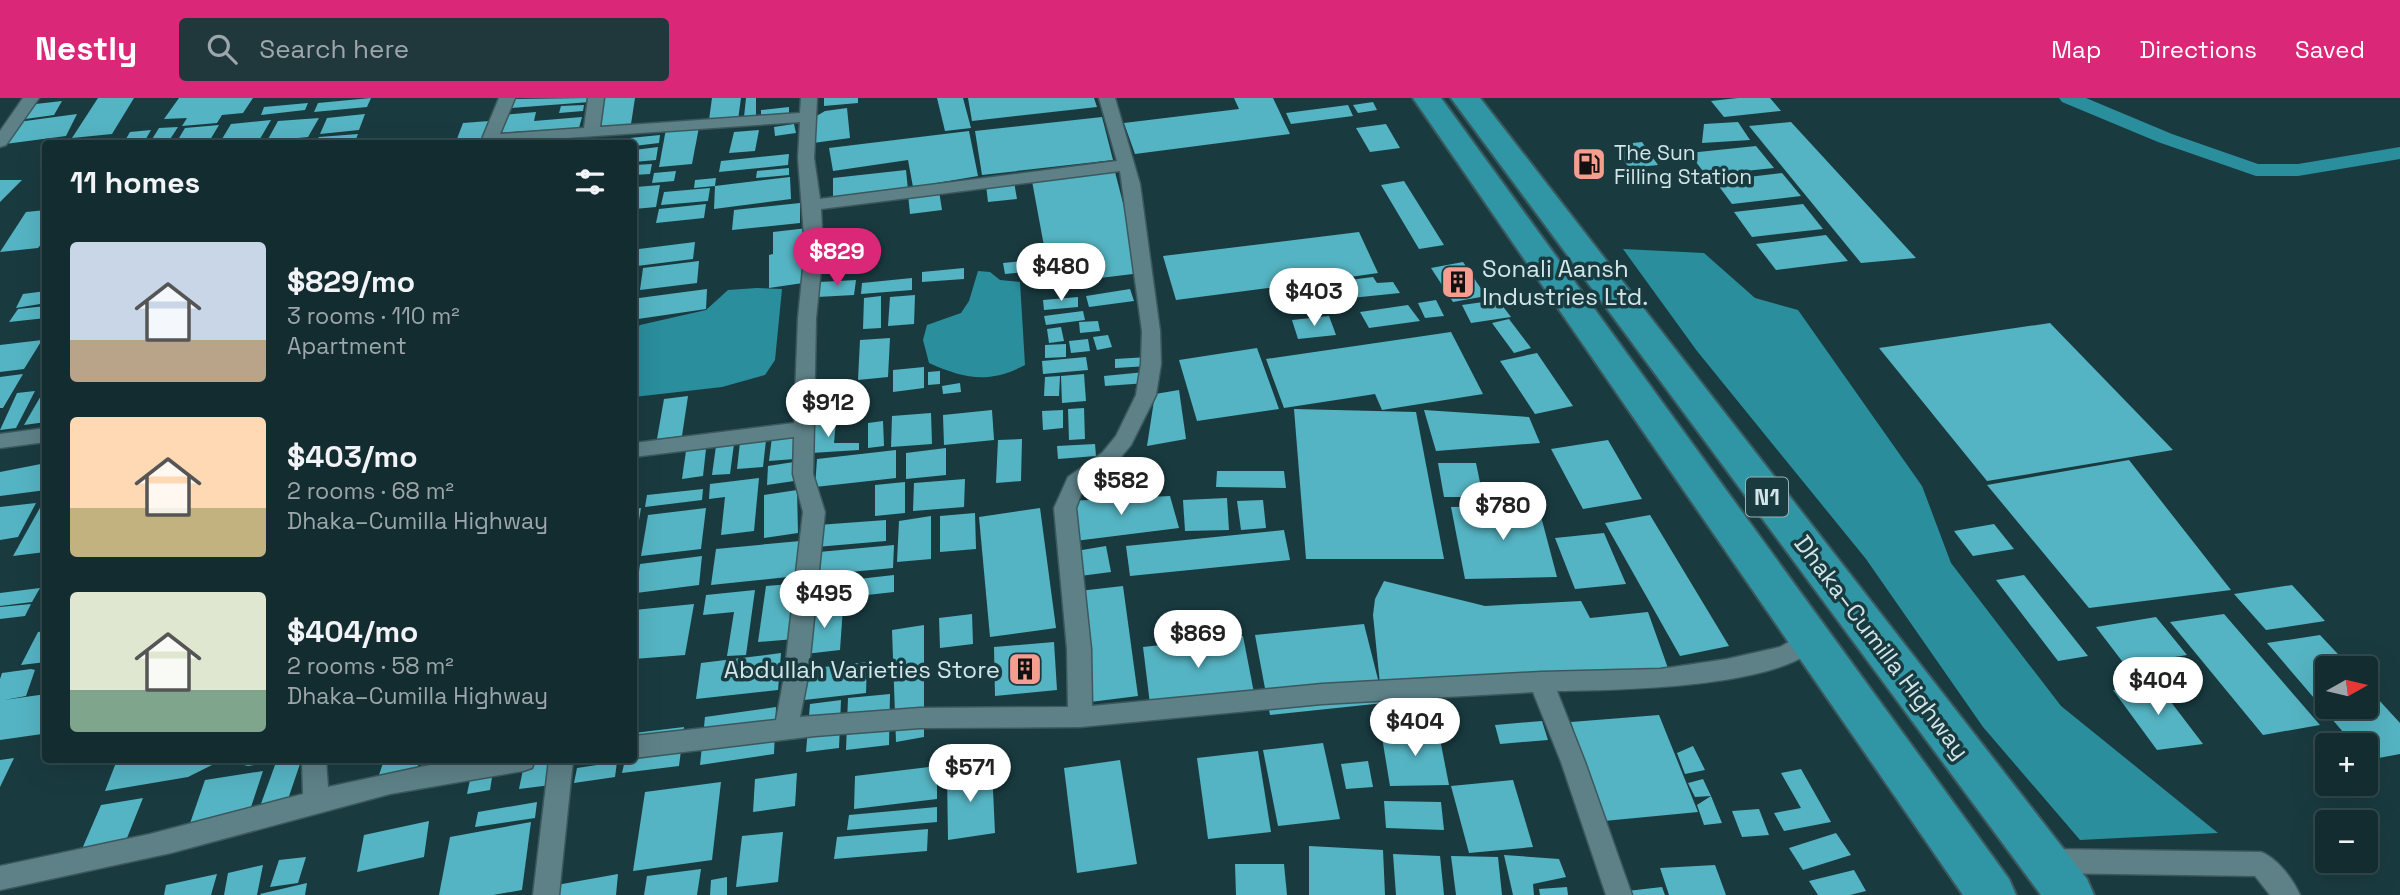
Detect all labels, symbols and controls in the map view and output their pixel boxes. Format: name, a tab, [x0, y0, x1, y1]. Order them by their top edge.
search box	[179, 18, 669, 81]
text: Nestly	[35, 28, 137, 70]
icon: search	[203, 30, 241, 68]
text: Search here	[259, 32, 409, 66]
text: Map	[2051, 34, 2101, 65]
text: Directions	[2139, 34, 2257, 65]
text: Saved	[2295, 34, 2365, 65]
place label: The Sun Filling Station	[1614, 139, 1752, 190]
fuel station icon: The Sun Filling Station	[1570, 145, 1608, 183]
text: 11 homes	[70, 163, 200, 202]
icon: filters	[571, 163, 609, 201]
pin: $829	[796, 228, 878, 288]
text: $829	[809, 236, 865, 266]
pin: $480	[1020, 244, 1102, 303]
text: $480	[1032, 251, 1090, 281]
place label: Sonali Aansh Industries Ltd.	[1482, 253, 1648, 312]
text: $829/mo	[287, 262, 415, 301]
building icon: Sonali Aansh Industries Ltd.	[1439, 263, 1477, 301]
pin: $403	[1273, 268, 1355, 328]
icon: home	[126, 270, 210, 354]
text: $403	[1285, 276, 1343, 306]
text: 3 rooms · 110 m²	[287, 301, 460, 331]
text: Apartment	[287, 331, 407, 361]
pin: $912	[787, 380, 869, 439]
text: $912	[802, 387, 854, 417]
text: $403/mo	[287, 437, 418, 476]
icon: home	[126, 445, 210, 529]
pin: $582	[1080, 458, 1162, 517]
text: $582	[1093, 465, 1149, 495]
text: 2 rooms · 68 m²	[287, 476, 454, 506]
road number: N1	[1746, 478, 1788, 516]
pin: $780	[1462, 482, 1544, 542]
text: $780	[1475, 490, 1531, 520]
text: Dhaka–Cumilla Highway	[287, 506, 548, 536]
street label: Dhaka–Cumilla Highway	[1788, 529, 1976, 765]
pin: $495	[783, 570, 865, 630]
text: $495	[796, 578, 852, 608]
pin: $869	[1157, 610, 1239, 670]
text: $404/mo	[287, 612, 418, 651]
text: $869	[1170, 618, 1226, 648]
icon: home	[126, 620, 210, 704]
building icon: Abdullah Varieties Store	[1006, 650, 1044, 688]
text: 2 rooms · 58 m²	[287, 651, 454, 681]
place label: Abdullah Varieties Store	[724, 654, 1000, 685]
north arrow	[2315, 656, 2378, 719]
map controls	[2315, 656, 2378, 873]
pin: $404	[2117, 658, 2199, 717]
text: $404	[2129, 665, 2187, 695]
text: Dhaka–Cumilla Highway	[287, 681, 548, 711]
pin: $404	[1374, 698, 1456, 758]
text: $404	[1386, 706, 1444, 736]
button: +	[2315, 733, 2378, 796]
pin: $571	[929, 744, 1011, 804]
text: $571	[945, 752, 995, 782]
button: −	[2315, 810, 2378, 873]

